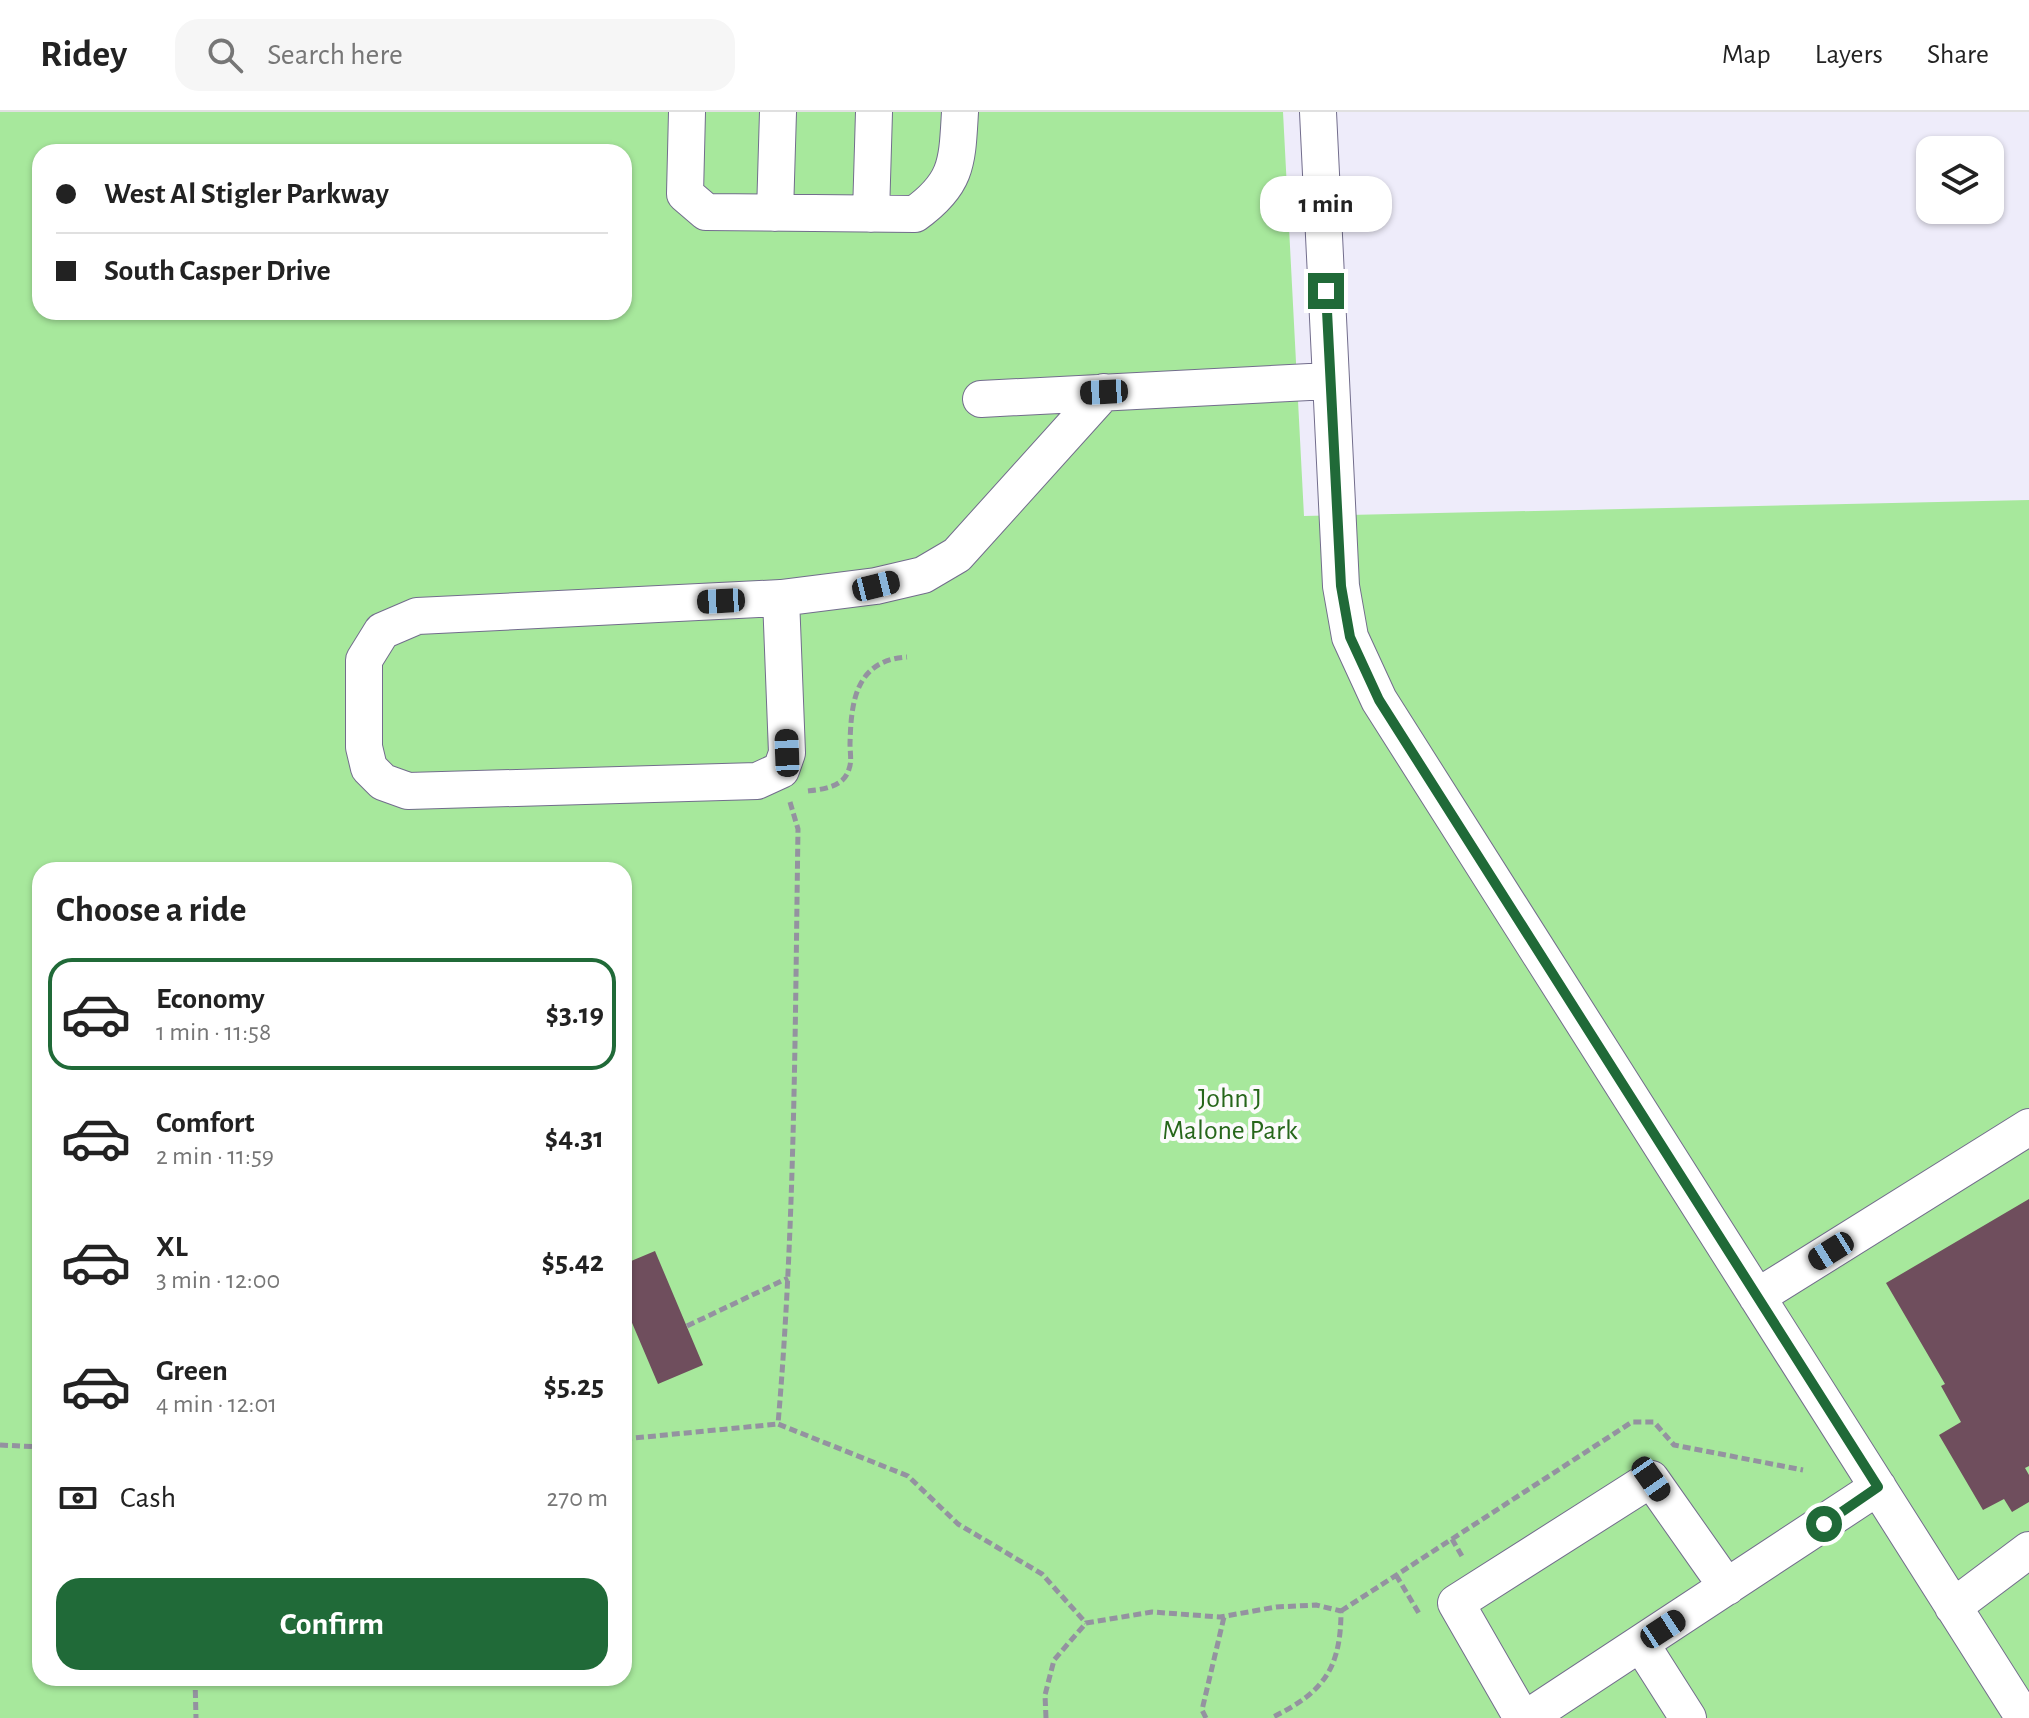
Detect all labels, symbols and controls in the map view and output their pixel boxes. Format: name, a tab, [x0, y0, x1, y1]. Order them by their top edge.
search box	[175, 19, 735, 91]
icon: search	[203, 33, 247, 77]
text: Ridey	[40, 36, 127, 74]
text: Search here	[267, 40, 403, 70]
text: Map	[1722, 41, 1771, 69]
text: Layers	[1815, 41, 1883, 69]
text: Share	[1927, 41, 1989, 69]
map controls	[1916, 136, 2004, 224]
button: layers	[1916, 136, 2004, 224]
callout: 1 min	[1260, 175, 1392, 231]
text: West Al Stigler Parkway	[104, 179, 389, 209]
text: 1 min	[1299, 191, 1353, 217]
text: South Casper Drive	[104, 256, 331, 286]
route end	[1308, 273, 1344, 309]
car	[1079, 379, 1129, 405]
car	[850, 569, 902, 603]
car	[696, 588, 746, 614]
car	[774, 729, 800, 777]
text: Choose a ride	[56, 892, 246, 928]
icon: car	[60, 978, 132, 1050]
text: Economy	[156, 984, 265, 1014]
text: $3.19	[545, 999, 604, 1029]
text: 1 min · 11:58	[156, 1019, 271, 1045]
park label: John J Malone Park	[1162, 1085, 1298, 1145]
icon: car	[60, 1102, 132, 1174]
text: Comfort	[156, 1108, 255, 1138]
text: $4.31	[545, 1123, 604, 1153]
text: 2 min · 11:59	[156, 1143, 274, 1169]
icon: car	[60, 1226, 132, 1298]
car	[1804, 1228, 1858, 1274]
text: XL	[156, 1232, 188, 1262]
text: $5.42	[541, 1247, 604, 1277]
text: 3 min · 12:00	[156, 1267, 280, 1293]
icon: car	[60, 1350, 132, 1422]
text: Green	[156, 1356, 228, 1386]
text: $5.25	[544, 1371, 604, 1401]
text: 4 min · 12:01	[156, 1391, 277, 1417]
car	[1627, 1452, 1675, 1506]
icon: cash	[56, 1476, 100, 1520]
text: Cash	[120, 1483, 176, 1513]
text: 270 m	[547, 1485, 608, 1511]
route start	[1806, 1506, 1842, 1542]
button: Confirm	[56, 1578, 608, 1670]
car	[1636, 1606, 1690, 1652]

